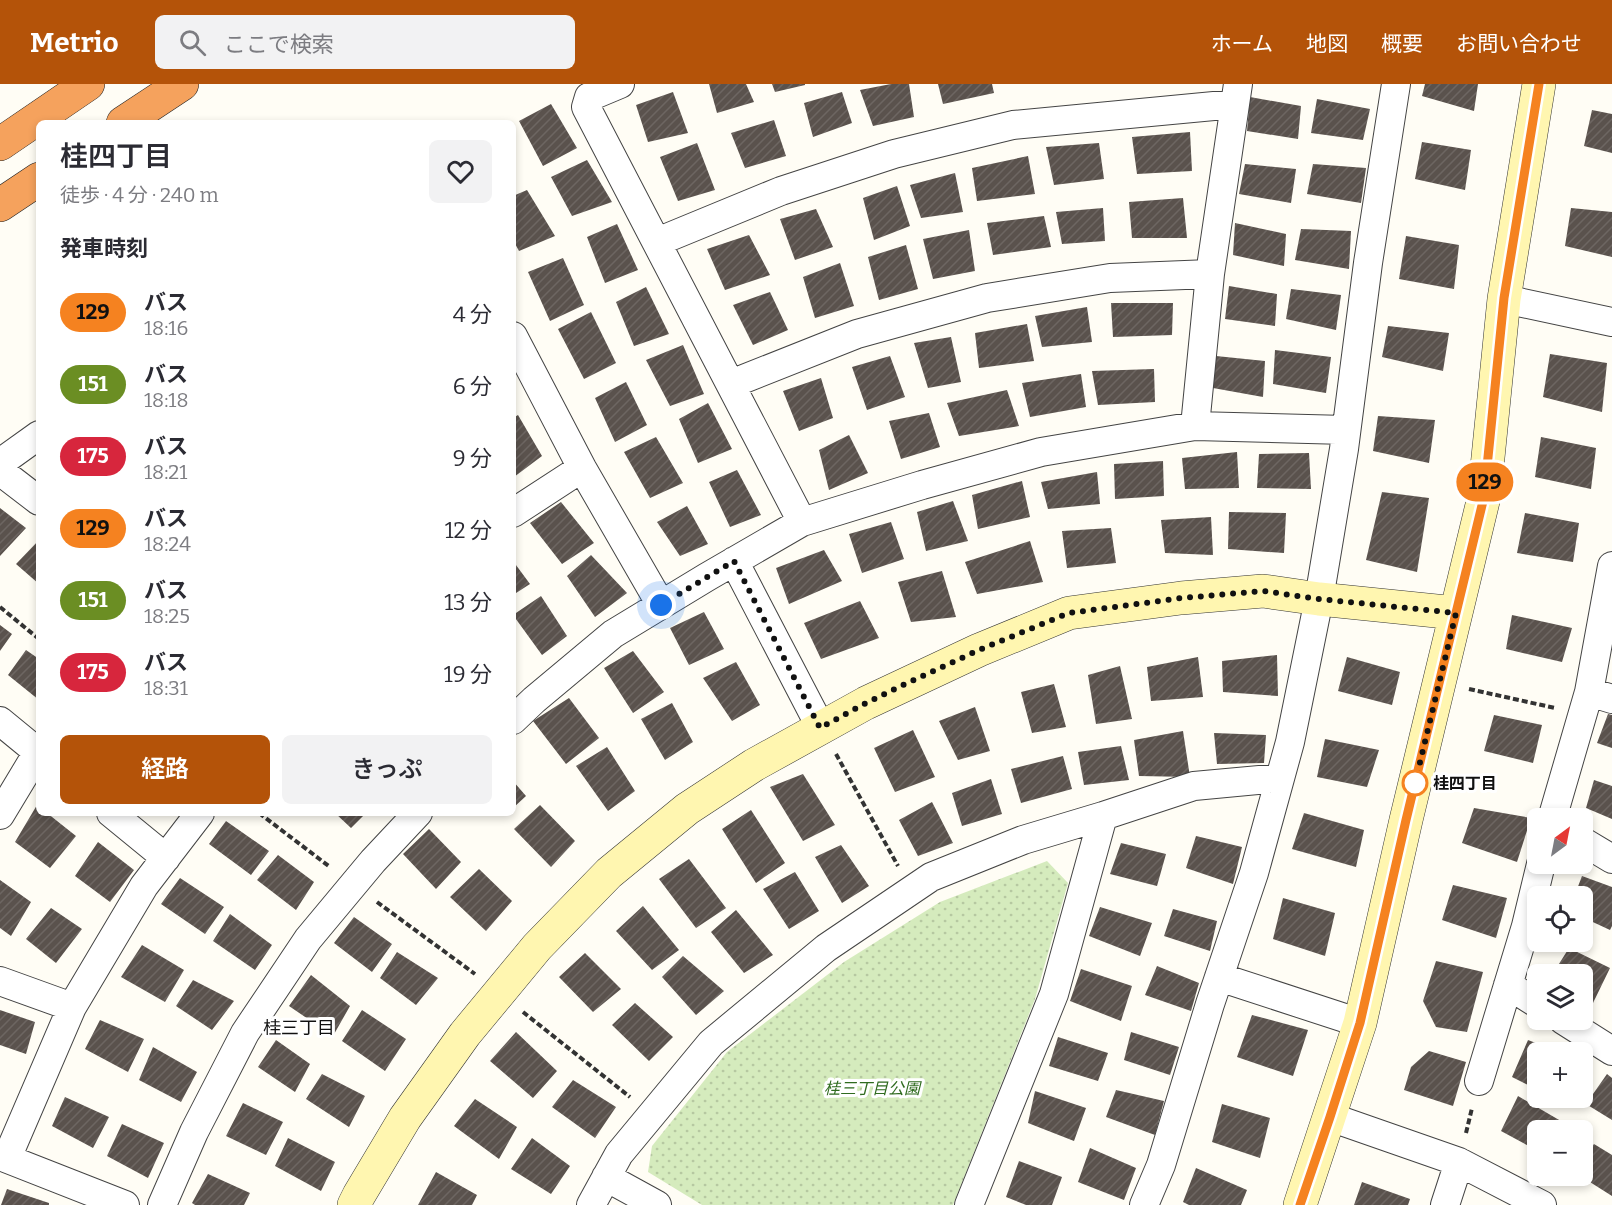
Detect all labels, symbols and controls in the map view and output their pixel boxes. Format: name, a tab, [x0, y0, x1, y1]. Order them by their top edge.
search box	[155, 15, 575, 69]
text: Metrio	[30, 26, 119, 59]
icon: search	[176, 26, 209, 59]
text: ここで検索	[224, 31, 334, 58]
text: ホーム	[1211, 31, 1273, 57]
text: 地図	[1306, 31, 1348, 57]
text: 概要	[1381, 31, 1423, 57]
text: お問い合わせ	[1456, 31, 1582, 57]
text: 桂四丁目	[60, 140, 172, 173]
button: heart	[429, 140, 492, 203]
text: 徒歩 · 4 分 · 240 m	[60, 183, 219, 207]
text: 発車時刻	[60, 235, 148, 262]
text: バス	[144, 289, 188, 316]
text: 129	[76, 299, 110, 325]
text: 4 分	[453, 301, 492, 328]
text: 18:16	[144, 316, 188, 340]
text: バス	[144, 361, 188, 388]
text: 151	[78, 371, 108, 397]
text: 6 分	[453, 373, 492, 400]
text: 18:18	[144, 388, 189, 412]
text: バス	[144, 433, 188, 460]
text: 175	[77, 443, 109, 469]
text: 9 分	[453, 445, 492, 472]
text: 18:21	[144, 460, 187, 484]
line badge: 129	[1450, 462, 1520, 502]
text: 129	[1468, 469, 1502, 495]
text: バス	[144, 505, 188, 532]
text: 129	[76, 515, 110, 541]
text: 12 分	[445, 517, 492, 544]
text: 18:24	[144, 532, 191, 556]
text: バス	[144, 577, 188, 604]
text: 151	[78, 587, 108, 613]
text: 13 分	[444, 589, 492, 616]
your location	[646, 590, 676, 620]
text: 18:25	[144, 604, 190, 628]
text: バス	[144, 649, 188, 676]
text: 175	[77, 659, 109, 685]
text: 19 分	[444, 661, 492, 688]
text: 18:31	[144, 676, 188, 700]
button: 経路	[60, 735, 270, 804]
button: きっぷ	[282, 735, 492, 804]
marker: 桂四丁目	[1402, 770, 1428, 796]
place label: 桂四丁目	[1433, 774, 1497, 793]
north arrow	[1527, 808, 1593, 874]
map controls	[1527, 808, 1593, 1186]
button: locate	[1527, 886, 1593, 952]
button: layers	[1527, 964, 1593, 1030]
district label: 桂三丁目	[263, 1017, 335, 1039]
button: +	[1527, 1042, 1593, 1108]
park label: 桂三丁目公園	[824, 1079, 922, 1098]
button: −	[1527, 1120, 1593, 1186]

